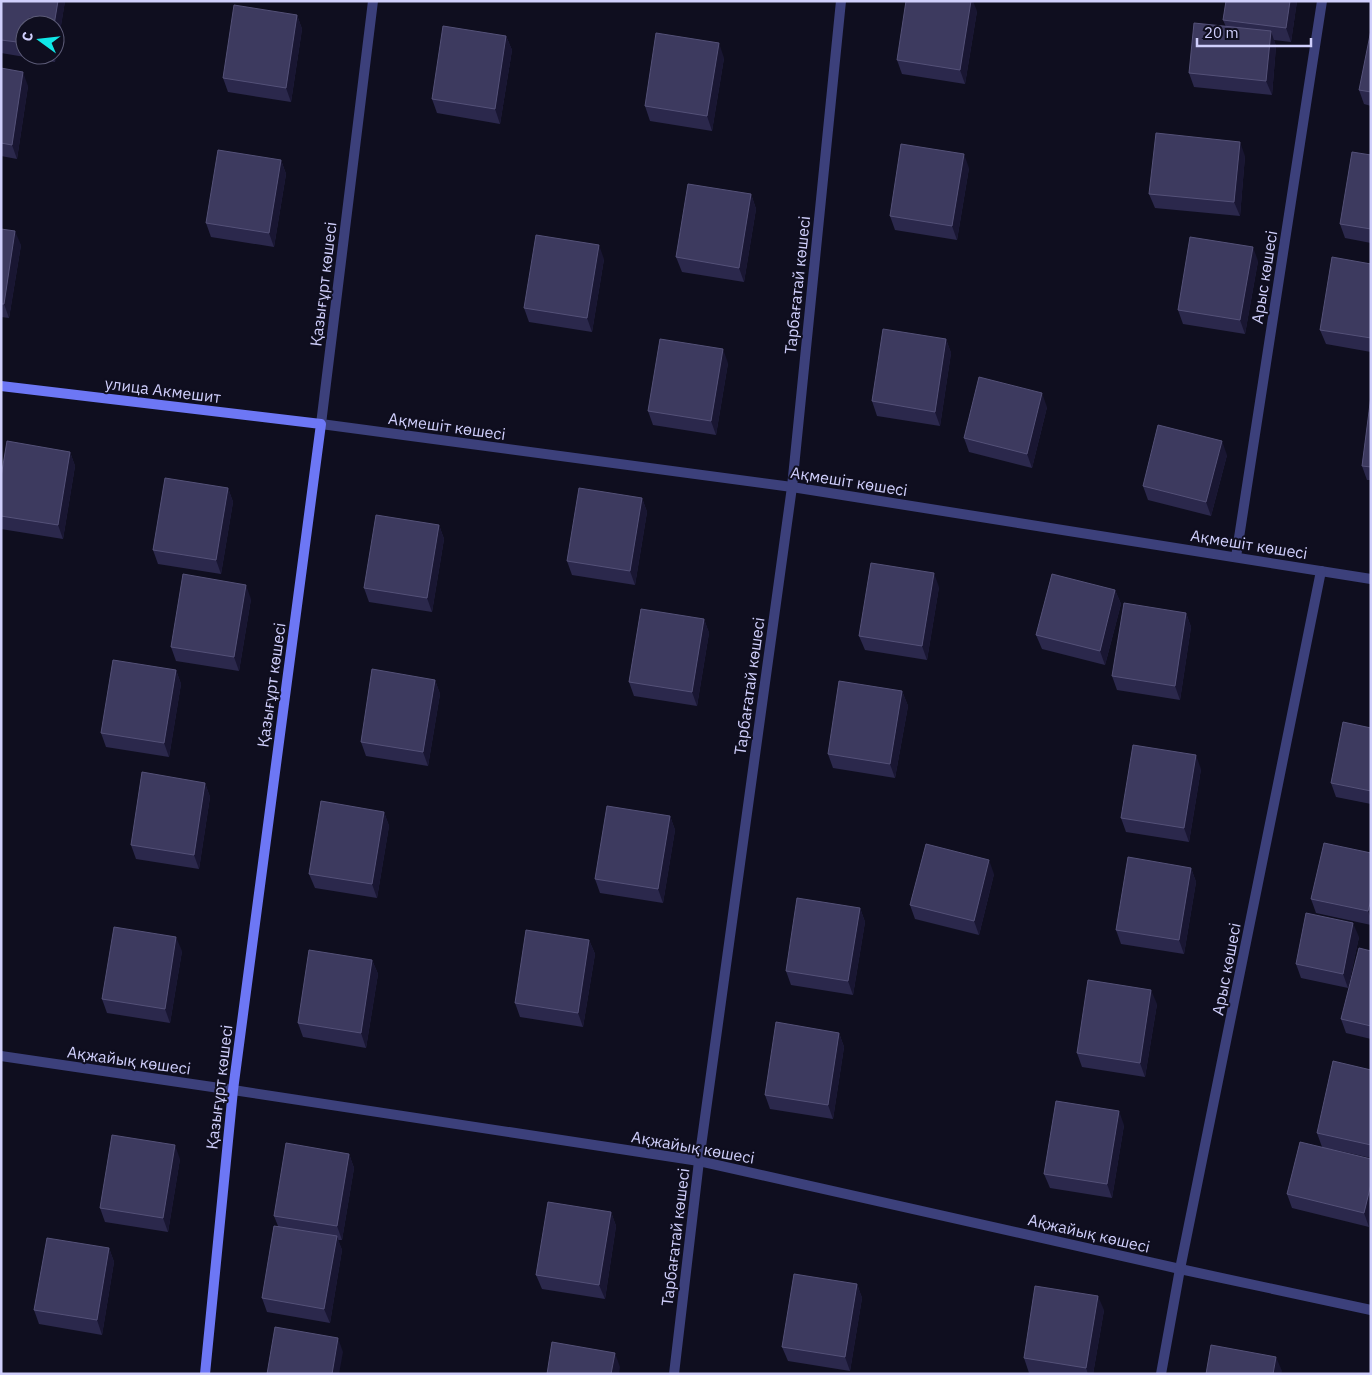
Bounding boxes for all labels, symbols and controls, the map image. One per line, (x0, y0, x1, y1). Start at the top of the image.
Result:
north arrow (15, 15, 65, 65)
scale bar (1197, 15, 1311, 47)
text: 20 m (1204, 23, 1239, 42)
text: С (18, 30, 37, 43)
street label: Тарбағатай көшесі (780, 215, 814, 355)
street label: Қазығұрт көшесі (305, 220, 341, 348)
street label: Арыс көшесі (1247, 229, 1281, 325)
street label: улица Акмешит (104, 373, 223, 407)
street label: Ақмешіт көшесі (387, 408, 507, 444)
street label: Ақмешіт көшесі (789, 462, 909, 500)
street label: Ақмешіт көшесі (1189, 525, 1309, 563)
street label: Тарбағатай көшесі (729, 616, 769, 756)
street label: Қазығұрт көшесі (252, 621, 290, 749)
street label: Арыс көшесі (1207, 921, 1245, 1017)
street label: Қазығұрт көшесі (201, 1023, 237, 1151)
street label: Ақжайық көшесі (66, 1041, 192, 1079)
street label: Ақжайық көшесі (630, 1126, 756, 1168)
street label: Тарбағатай көшесі (657, 1167, 693, 1307)
street label: Ақжайық көшесі (1026, 1209, 1152, 1257)

